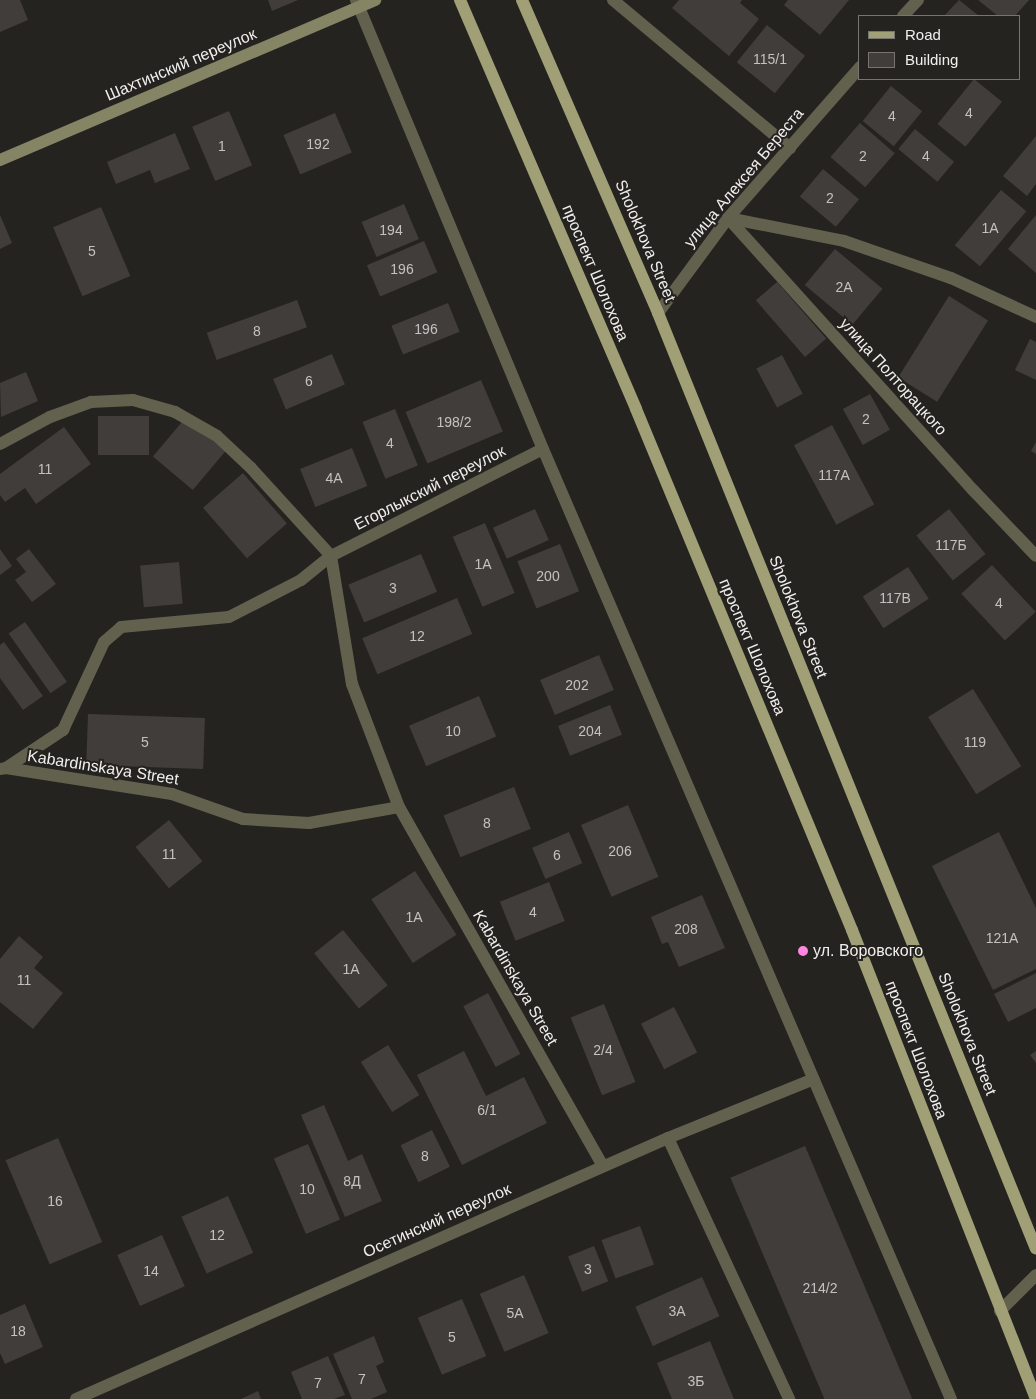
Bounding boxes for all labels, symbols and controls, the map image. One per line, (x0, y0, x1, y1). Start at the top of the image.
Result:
legend (858, 15, 1021, 80)
street label: Шахтинский переулок (103, 25, 259, 105)
text: Road (905, 26, 941, 43)
house number: 115/1 (753, 51, 787, 67)
text: Building (905, 51, 958, 68)
street label: улица Алексея Береста (680, 105, 808, 251)
house number: 4 (965, 105, 973, 121)
house number: 4 (888, 108, 896, 124)
house number: 192 (306, 136, 330, 152)
house number: 1 (218, 138, 226, 154)
house number: 2 (859, 148, 867, 164)
house number: 4 (922, 148, 930, 164)
street label: Sholokhova Street (611, 177, 679, 305)
house number: 2 (826, 190, 834, 206)
street label: проспект Шолохова (558, 202, 632, 344)
house number: 1А (981, 220, 999, 236)
house number: 194 (379, 222, 403, 238)
house number: 5 (88, 243, 96, 259)
house number: 196 (390, 261, 414, 277)
house number: 2А (835, 279, 853, 295)
street label: улица Полторацкого (835, 314, 951, 440)
house number: 196 (414, 321, 438, 337)
house number: 8 (253, 323, 261, 339)
house number: 6 (305, 373, 313, 389)
house number: 2 (862, 411, 870, 427)
house number: 198/2 (436, 414, 472, 430)
house number: 4 (386, 435, 394, 451)
street label: Егорлыкский переулок (351, 442, 509, 534)
house number: 11 (38, 461, 52, 477)
house number: 117А (818, 467, 850, 483)
house number: 4А (325, 470, 343, 486)
house number: 117Б (935, 537, 967, 553)
street label: Sholokhova Street (765, 553, 831, 681)
house number: 1А (474, 556, 492, 572)
house number: 200 (536, 568, 560, 584)
street label: проспект Шолохова (715, 576, 789, 718)
house number: 3 (389, 580, 397, 596)
house number: 117В (879, 590, 911, 606)
house number: 4 (995, 595, 1003, 611)
house number: 12 (409, 628, 425, 644)
house number: 202 (565, 677, 589, 693)
house number: 10 (445, 723, 461, 739)
house number: 204 (578, 723, 602, 739)
house number: 5 (141, 734, 149, 750)
house number: 119 (964, 734, 986, 750)
street label: Kabardinskaya Street (26, 747, 180, 789)
house number: 8 (483, 815, 491, 831)
house number: 206 (608, 843, 632, 859)
house number: 11 (162, 846, 176, 862)
house number: 6 (553, 847, 561, 863)
house number: 4 (529, 904, 537, 920)
street label: Kabardinskaya Street (468, 907, 562, 1049)
house number: 1А (405, 909, 423, 925)
house number: 208 (674, 921, 698, 937)
house number: 121А (986, 930, 1018, 946)
place label: ул. Воровского (813, 941, 923, 961)
marker: ул. Воровского (797, 945, 809, 957)
house number: 1А (342, 961, 360, 977)
street label: Sholokhova Street (934, 970, 1000, 1098)
house number: 11 (17, 972, 31, 988)
street label: проспект Шолохова (881, 978, 951, 1122)
house number: 2/4 (593, 1042, 613, 1058)
house number: 6/1 (477, 1102, 497, 1118)
house number: 8 (421, 1148, 429, 1164)
house number: 8Д (343, 1173, 361, 1189)
street label: Осетинский переулок (360, 1180, 514, 1262)
house number: 10 (299, 1181, 315, 1197)
house number: 16 (47, 1193, 63, 1209)
house number: 12 (209, 1227, 225, 1243)
house number: 3 (584, 1261, 592, 1277)
house number: 14 (143, 1263, 159, 1279)
house number: 214/2 (802, 1280, 838, 1296)
house number: 3А (668, 1303, 686, 1319)
house number: 5А (506, 1305, 524, 1321)
house number: 18 (10, 1323, 26, 1339)
house number: 5 (448, 1329, 456, 1345)
house number: 7 (358, 1371, 366, 1387)
house number: 3Б (688, 1373, 704, 1389)
house number: 7 (314, 1375, 322, 1391)

